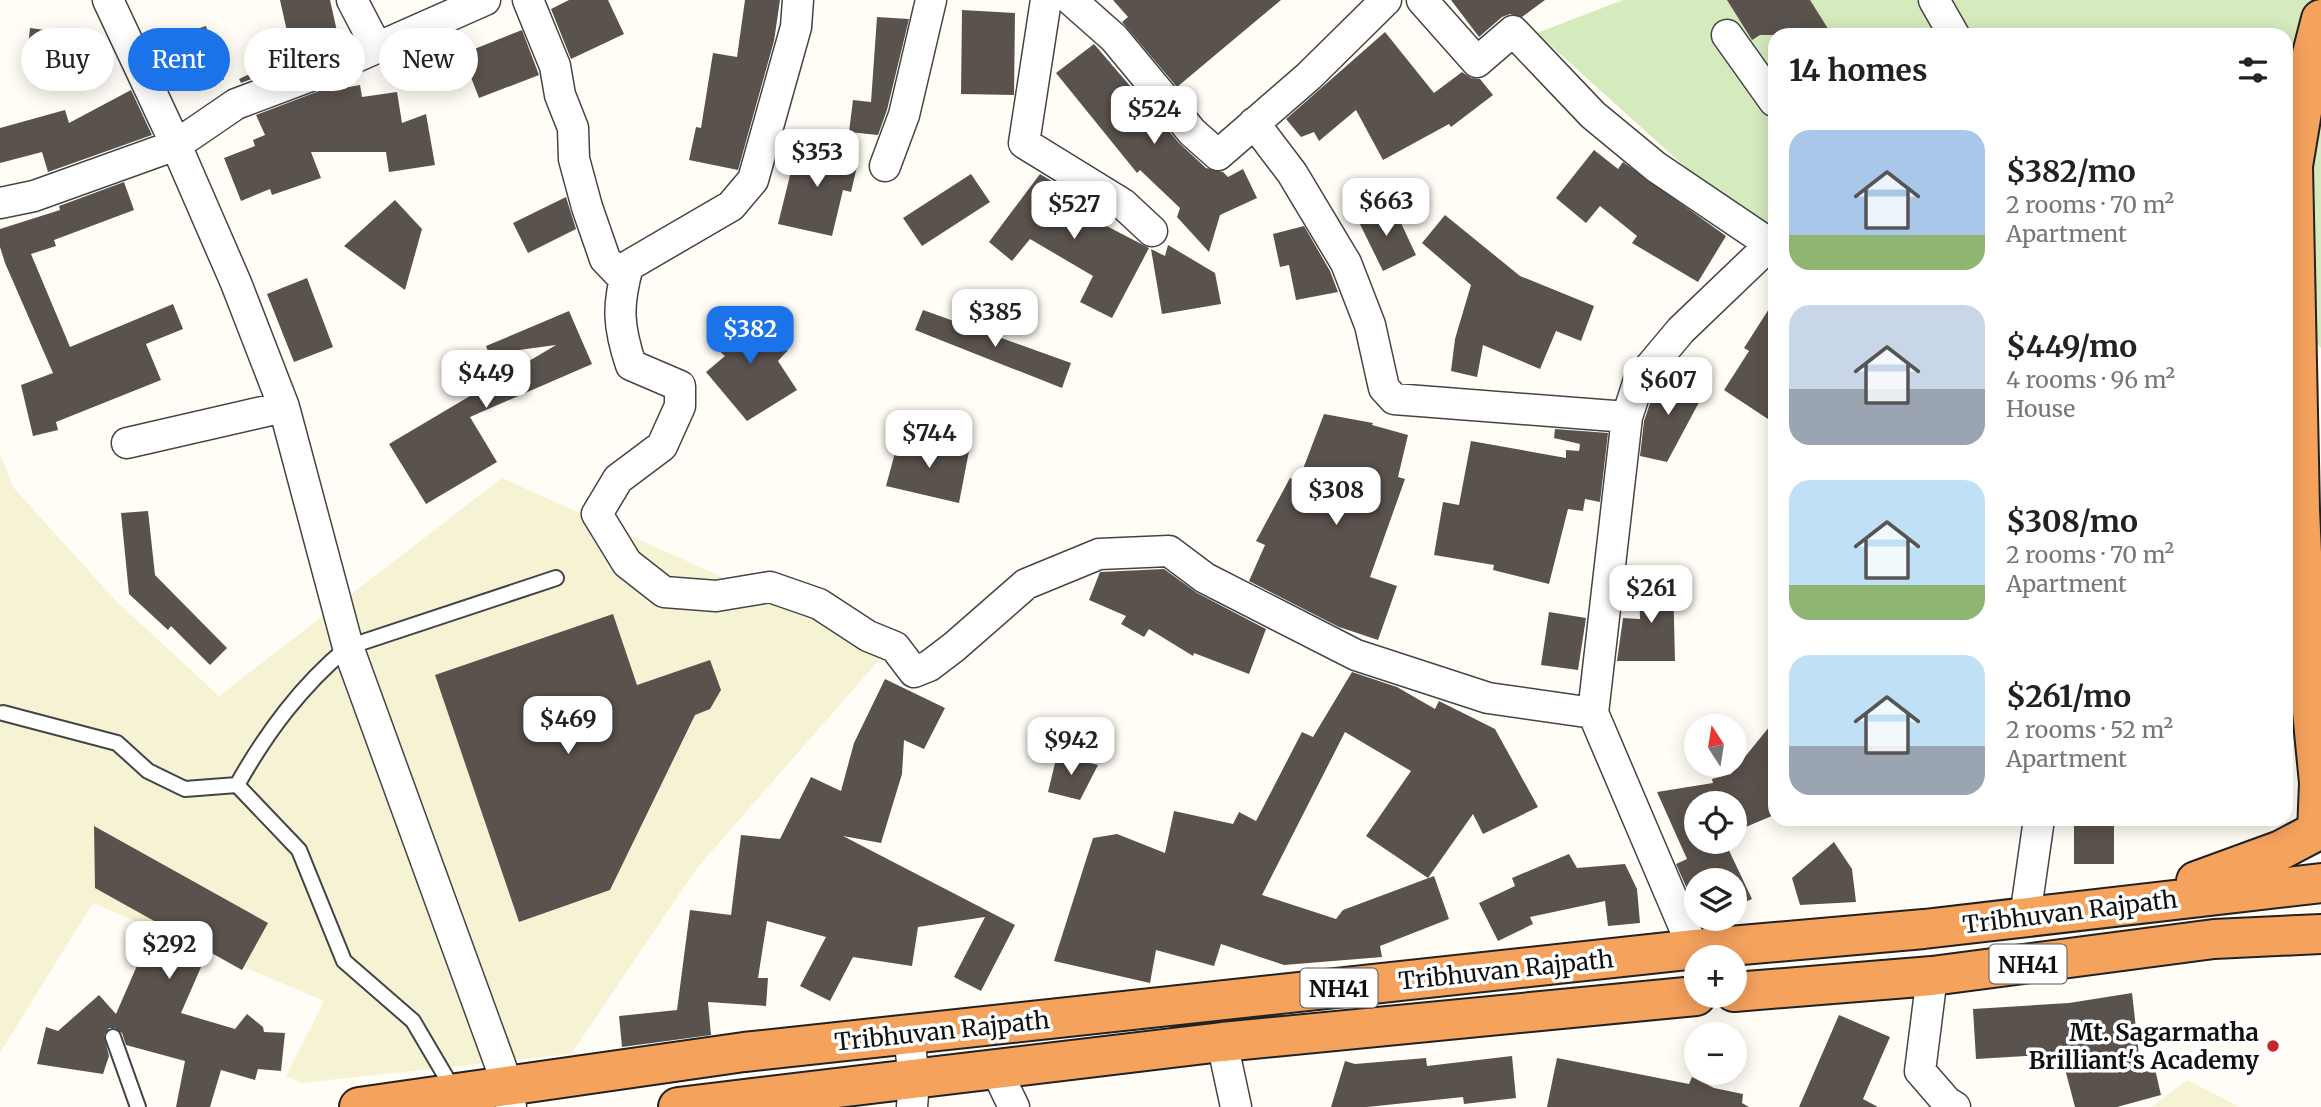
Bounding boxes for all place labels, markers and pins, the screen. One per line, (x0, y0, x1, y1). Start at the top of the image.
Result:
pin: $524 (1113, 86, 1195, 146)
pin: $353 (776, 130, 858, 189)
pin: $663 (1345, 178, 1427, 238)
pin: $527 (1033, 182, 1115, 241)
pin: $385 (954, 290, 1036, 349)
pin: $382 (709, 306, 791, 366)
pin: $449 (445, 350, 527, 410)
pin: $607 (1627, 358, 1709, 417)
pin: $744 (888, 410, 970, 470)
pin: $308 (1295, 468, 1377, 527)
pin: $261 (1610, 566, 1692, 625)
pin: $469 (527, 696, 609, 756)
pin: $942 (1030, 718, 1112, 777)
pin: $292 (128, 922, 210, 981)
place label: Mt. Sagarmatha Brilliant's Academy (2029, 1017, 2260, 1076)
marker: Mt. Sagarmatha Brilliant's Academy (2265, 1038, 2281, 1054)

